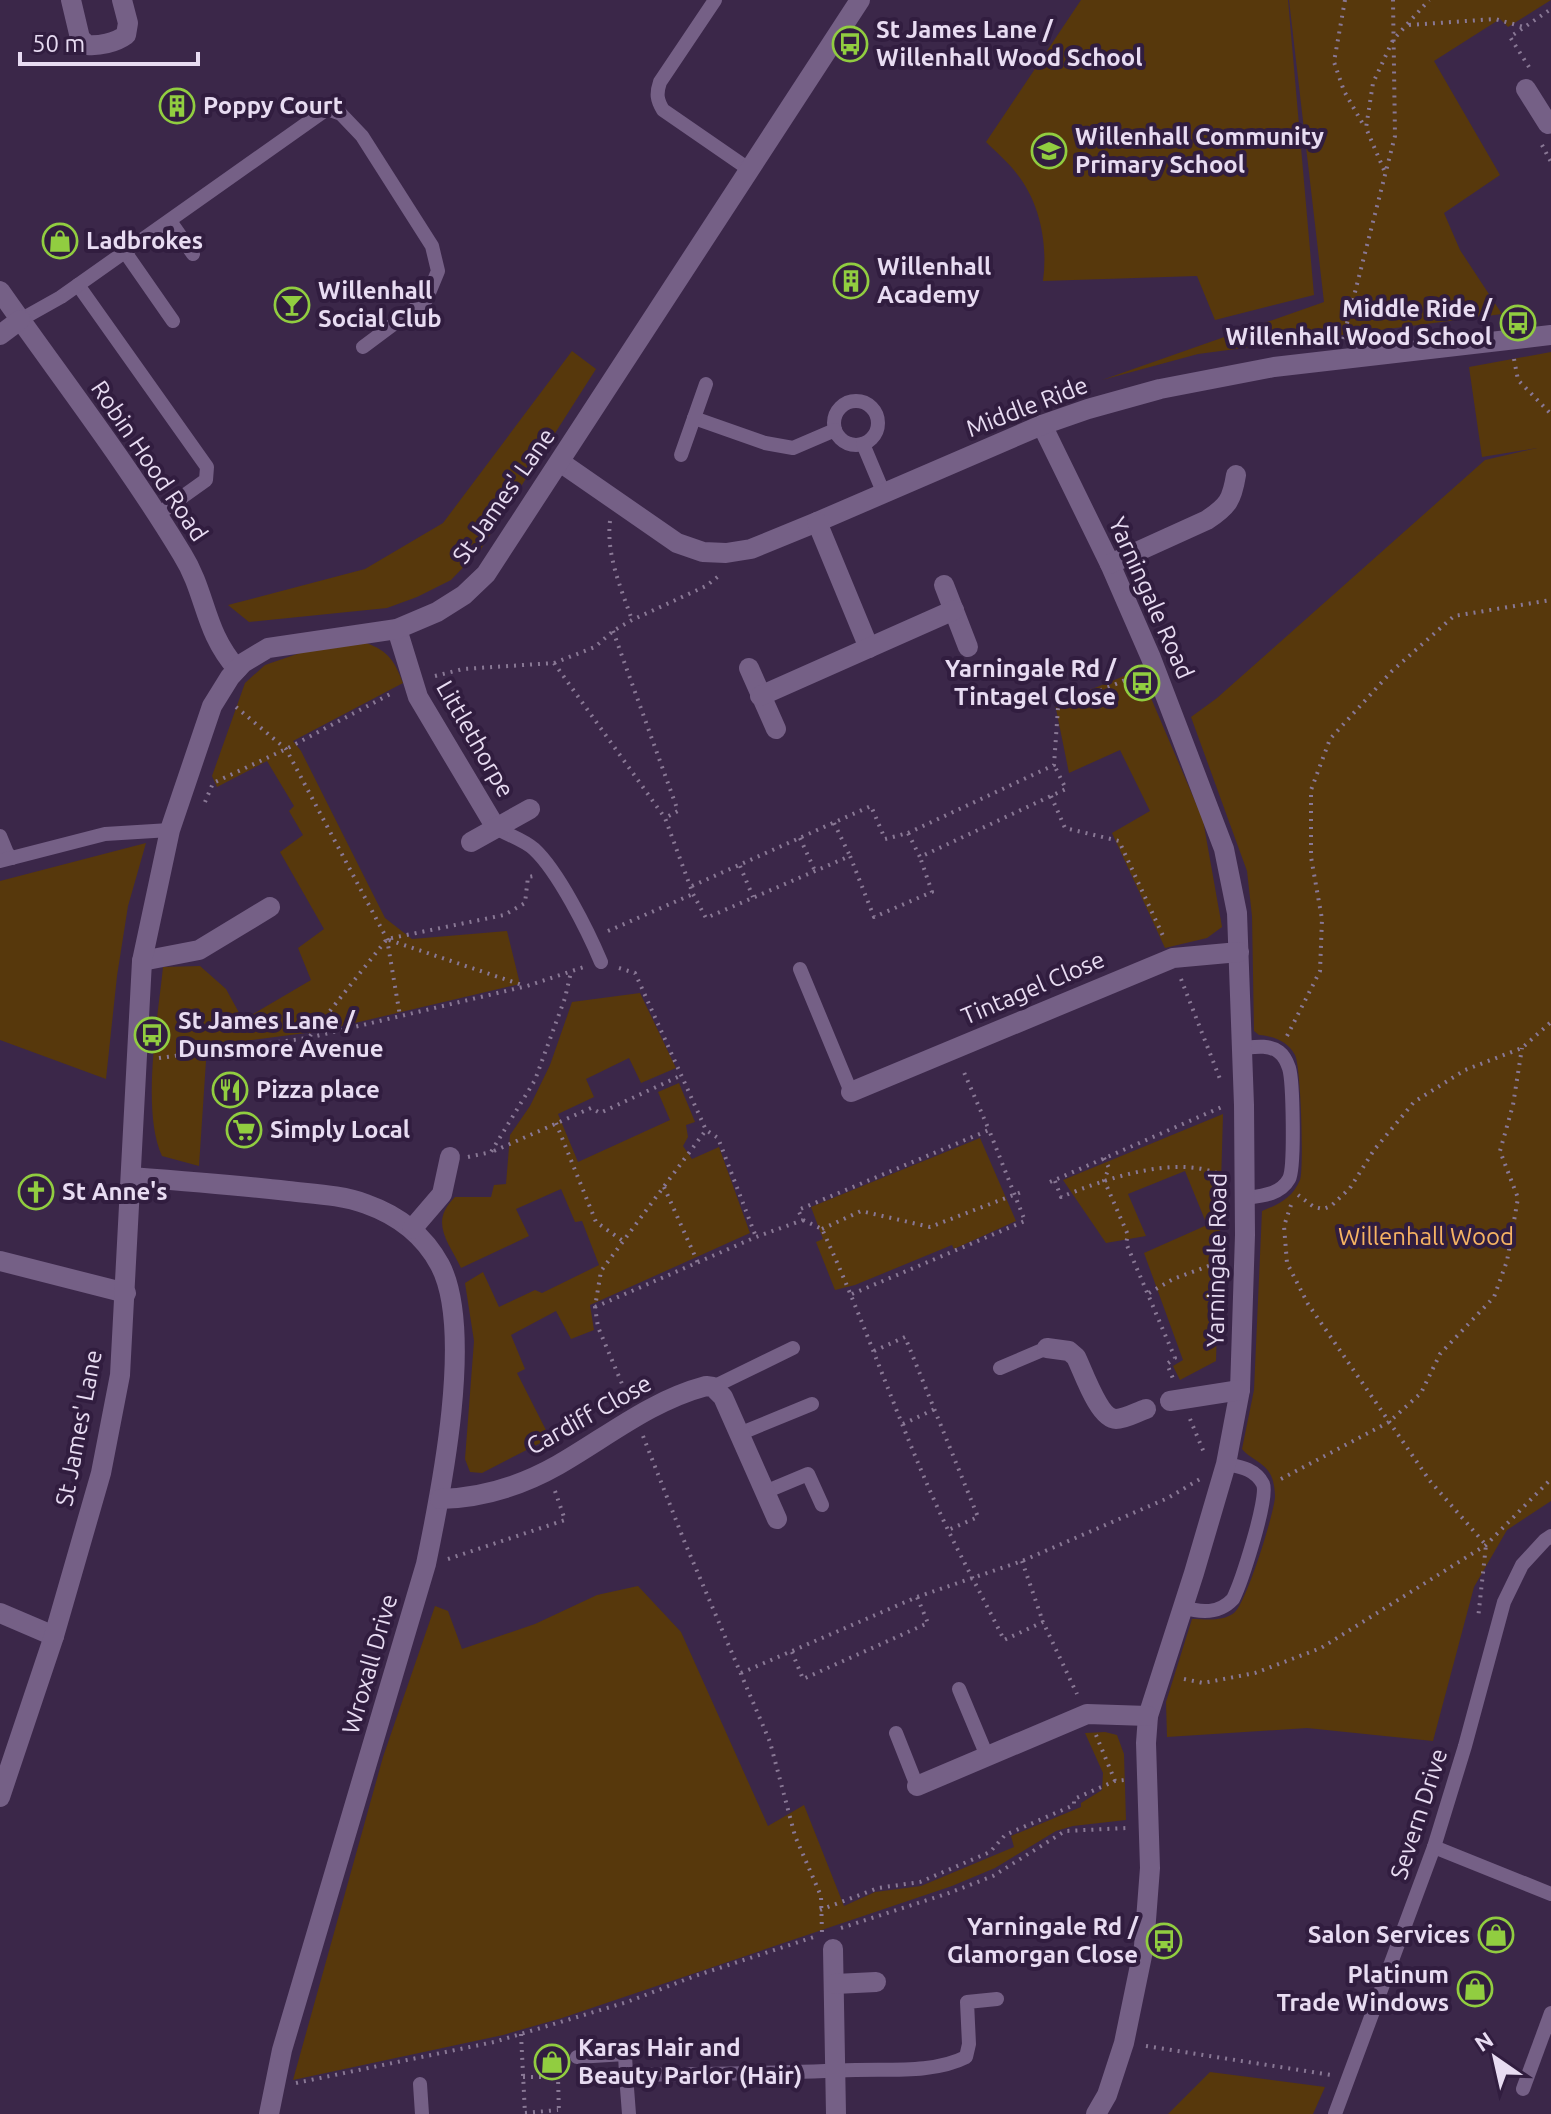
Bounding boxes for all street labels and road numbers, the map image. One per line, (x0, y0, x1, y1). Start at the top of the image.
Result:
street label: Middle Ride (962, 371, 1091, 442)
street label: Robin Hood Road (86, 375, 213, 546)
street label: St James' Lane (447, 423, 560, 568)
street label: Yarningale Road (1104, 513, 1199, 683)
street label: Littlethorpe (431, 676, 520, 802)
street label: Tintagel Close (957, 945, 1108, 1030)
street label: Yarningale Road (1201, 1173, 1232, 1347)
street label: St James' Lane (50, 1348, 107, 1508)
street label: Cardiff Close (522, 1369, 656, 1460)
street label: Wroxall Drive (337, 1591, 402, 1737)
street label: Severn Drive (1385, 1745, 1452, 1883)

